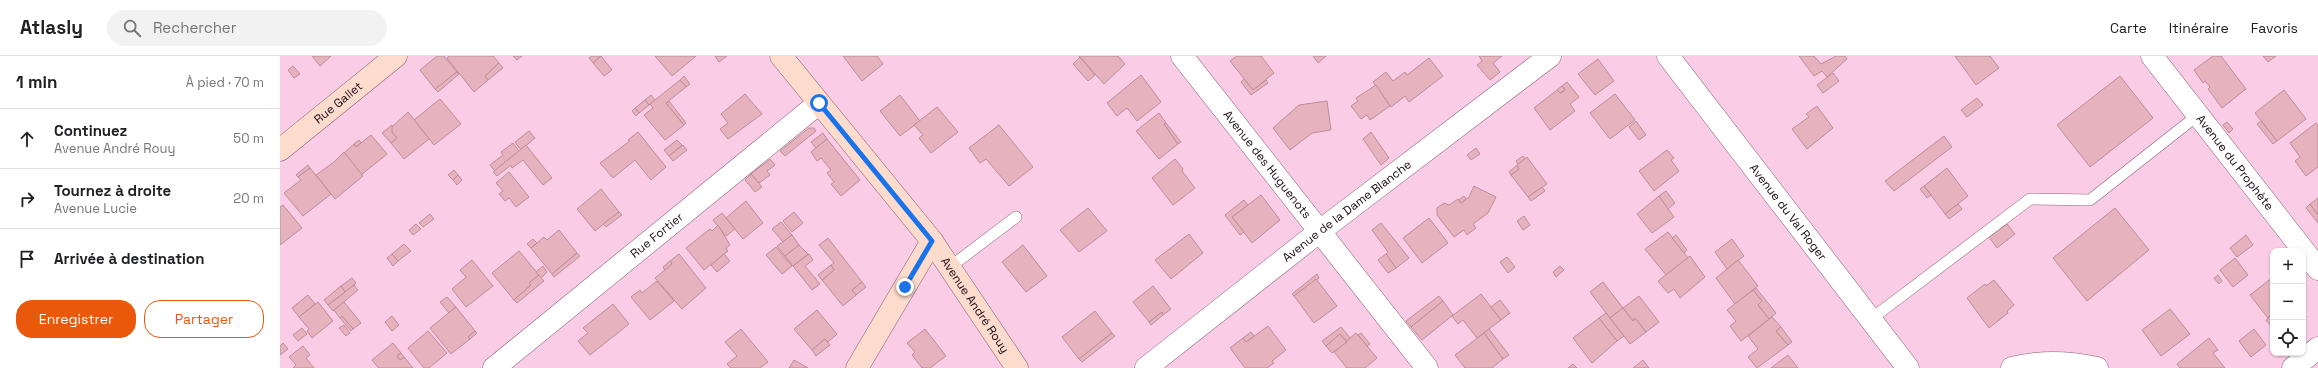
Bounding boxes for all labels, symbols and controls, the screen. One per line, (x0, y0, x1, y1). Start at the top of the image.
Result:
search box (107, 10, 387, 46)
text: Atlasly (20, 15, 83, 40)
icon: search (121, 17, 143, 39)
text: Rechercher (153, 18, 236, 37)
text: Carte (2110, 19, 2147, 37)
text: Itinéraire (2169, 19, 2229, 37)
text: Favoris (2251, 19, 2298, 37)
text: 1 min (16, 71, 58, 93)
text: À pied · 70 m (186, 74, 264, 91)
street label: Rue Gallet (311, 78, 366, 127)
route start (810, 94, 828, 112)
street label: Avenue des Huguenots (1220, 107, 1315, 222)
street label: Avenue du Prophète (2193, 111, 2277, 214)
text: Continuez (54, 121, 127, 140)
icon: ahead (16, 128, 38, 150)
text: 50 m (233, 130, 264, 147)
text: Avenue André Rouy (54, 140, 175, 157)
street label: Avenue de la Dame Blanche (1279, 156, 1415, 266)
street label: Avenue du Val Roger (1746, 161, 1831, 264)
text: Tournez à droite (54, 181, 171, 200)
icon: right (16, 188, 38, 210)
text: 20 m (233, 190, 264, 207)
text: Avenue Lucie (54, 200, 137, 217)
street label: Rue Fortier (627, 209, 687, 262)
icon: arrive (16, 248, 38, 270)
map controls (2270, 248, 2306, 356)
button: + (2270, 248, 2306, 284)
text: Arrivée à destination (54, 249, 204, 268)
street label: Avenue André Rouy (937, 254, 1013, 356)
route end (896, 278, 914, 296)
button: − (2270, 284, 2306, 320)
button: Enregistrer (16, 300, 136, 338)
button: Partager (144, 300, 264, 338)
button: locate (2270, 320, 2306, 356)

